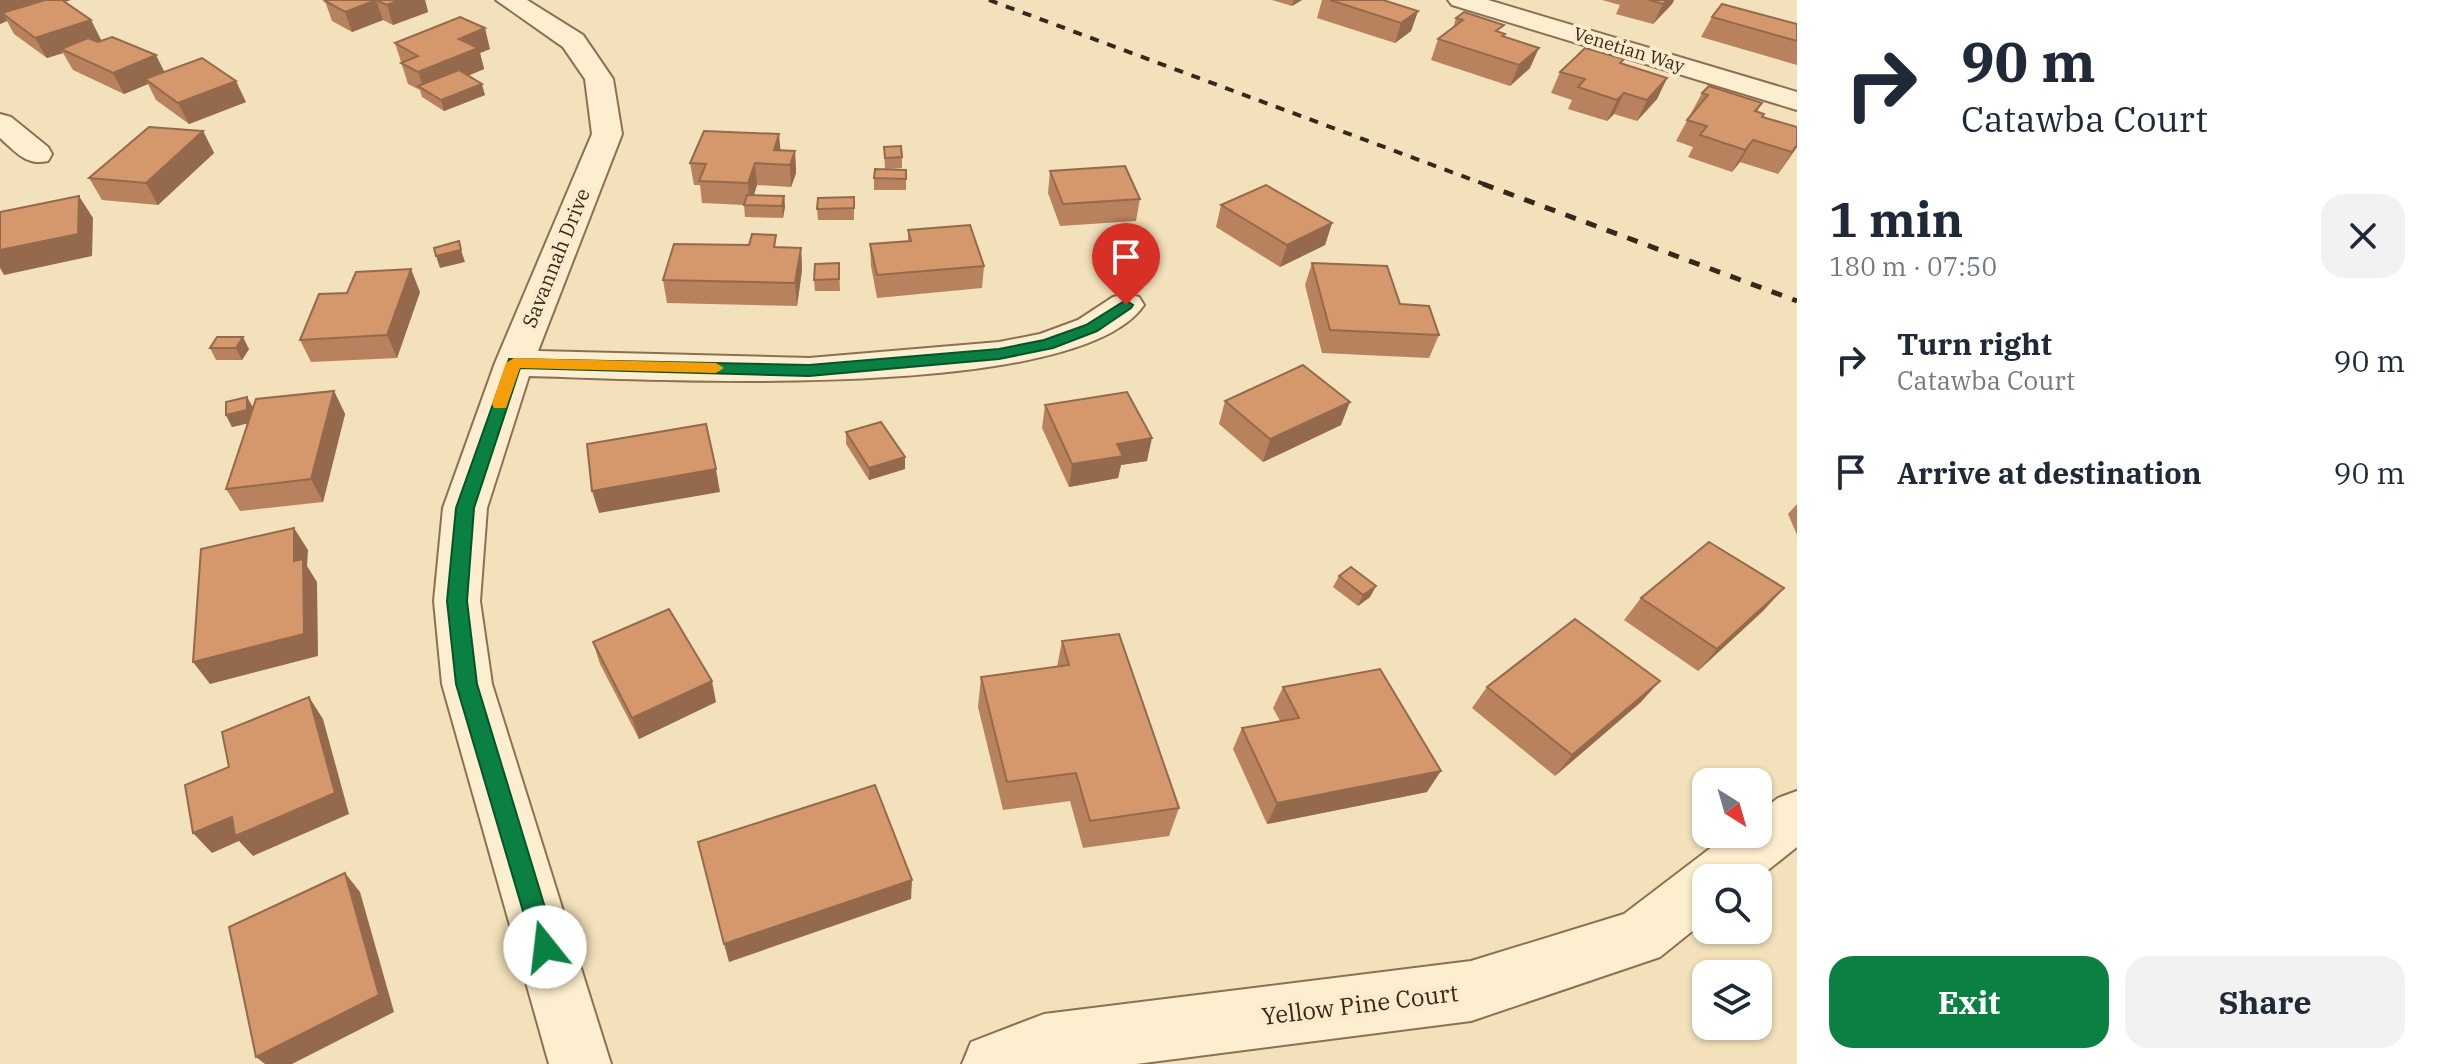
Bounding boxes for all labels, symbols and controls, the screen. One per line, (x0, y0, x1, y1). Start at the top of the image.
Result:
street label: Venetian Way (1571, 22, 1688, 77)
text: 90 m (1961, 25, 2096, 97)
icon: right (1829, 32, 1933, 136)
text: Catawba Court (1961, 95, 2208, 142)
street label: Savannah Drive (515, 184, 596, 331)
text: 1 min (1829, 188, 1963, 250)
button: close (2321, 194, 2405, 278)
pin (1092, 223, 1160, 305)
icon: arrive (1104, 235, 1148, 279)
text: 180 m · 07:50 (1829, 249, 1997, 283)
text: Turn right (1897, 324, 2052, 363)
icon: right (1829, 338, 1873, 382)
text: 90 m (2333, 341, 2405, 380)
text: Catawba Court (1897, 363, 2075, 397)
icon: arrive (1829, 450, 1873, 494)
text: Arrive at destination (1897, 453, 2202, 492)
text: 90 m (2333, 453, 2405, 492)
north arrow (1692, 768, 1772, 848)
map controls (1692, 768, 1772, 1040)
button: search (1692, 864, 1772, 944)
position arrow (503, 905, 587, 989)
button: Exit (1829, 956, 2109, 1048)
button: Share (2125, 956, 2405, 1048)
button: layers (1692, 960, 1772, 1040)
street label: Yellow Pine Court (1260, 976, 1460, 1032)

